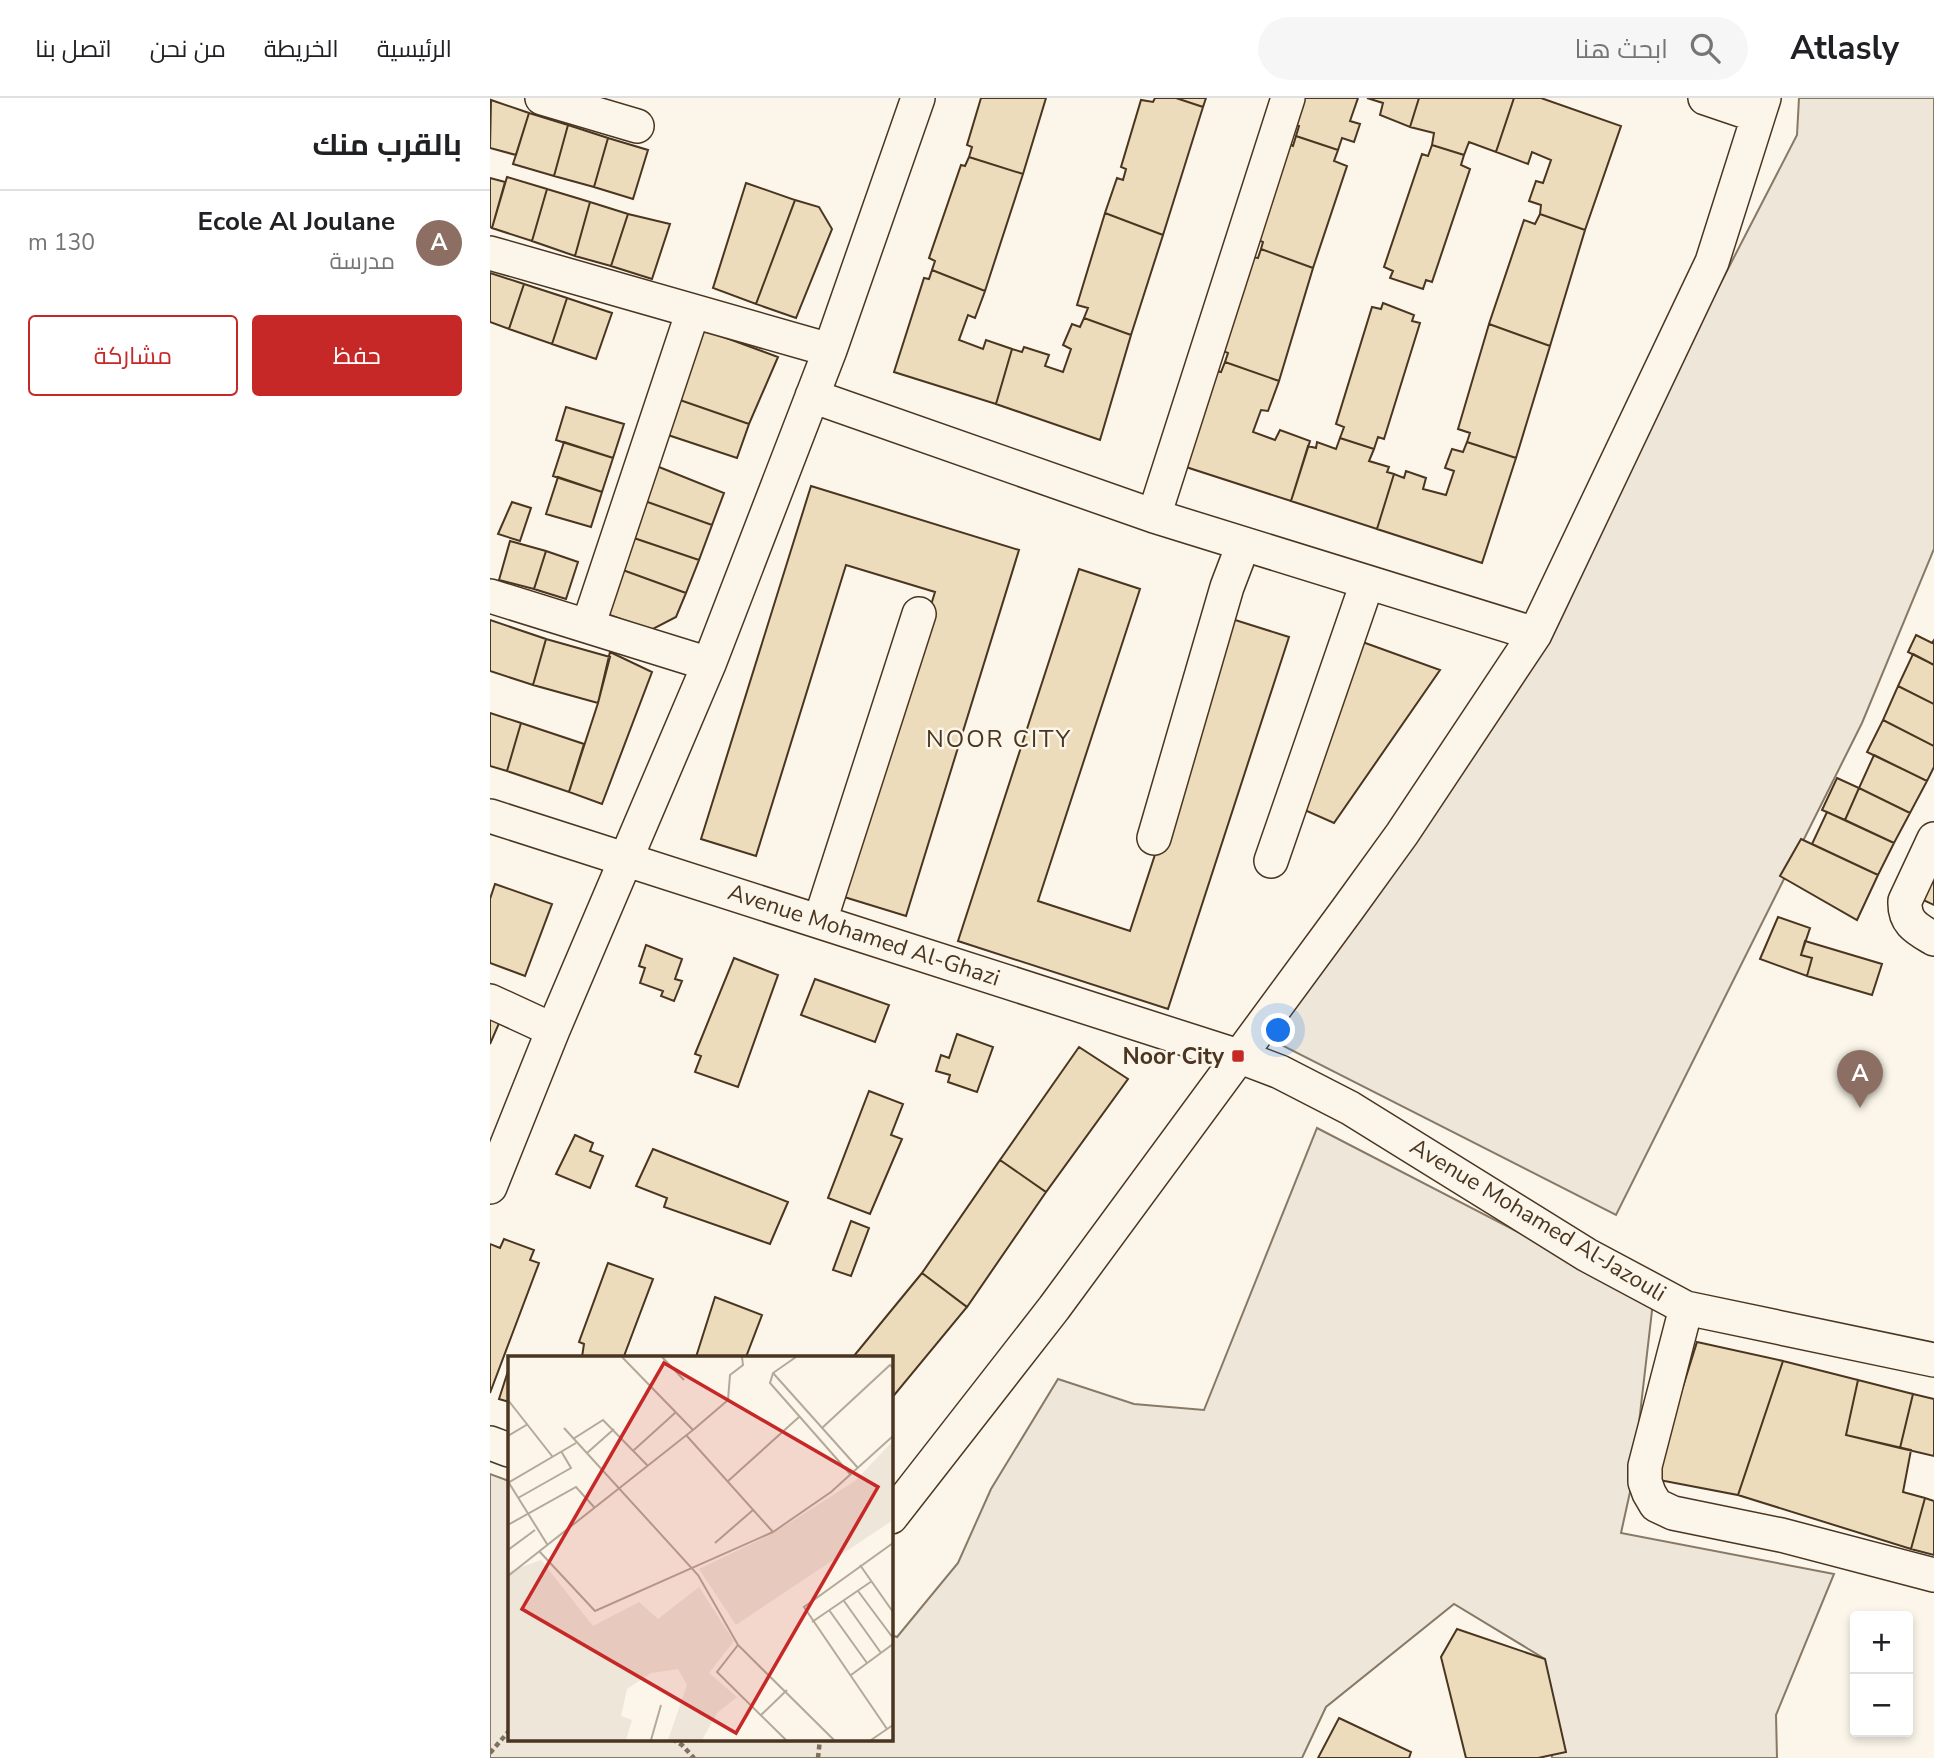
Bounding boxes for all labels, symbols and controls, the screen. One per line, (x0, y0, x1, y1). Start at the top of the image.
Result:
search box (1258, 17, 1748, 80)
text: Atlasly (1790, 26, 1899, 71)
icon: search (1686, 29, 1724, 67)
text: ابحث هنا (1575, 32, 1668, 67)
text: اتصل بنا (35, 33, 112, 65)
text: من نحن (150, 33, 226, 65)
text: الخريطة (264, 33, 339, 65)
text: الرئيسية (377, 33, 452, 65)
text: بالقرب منك (312, 125, 462, 166)
text: Ecole Al Joulane (198, 204, 395, 239)
text: 130 m (28, 227, 95, 258)
text: A (430, 227, 448, 258)
text: مدرسة (330, 246, 395, 277)
button: مشاركة (28, 315, 238, 396)
button: حفظ (252, 315, 462, 396)
district label: NOOR CITY (926, 723, 1072, 755)
street label: Avenue Mohamed Al-Ghazi (724, 876, 1004, 994)
your location (1261, 1013, 1295, 1047)
place label: Noor City (1122, 1041, 1225, 1072)
marker: Noor City (1230, 1048, 1246, 1064)
pin: A (1837, 1050, 1883, 1108)
street label: Avenue Mohamed Al-Jazouli (1404, 1131, 1672, 1309)
inset map (508, 1356, 892, 1740)
map controls (1850, 1611, 1913, 1737)
button: + (1850, 1611, 1913, 1674)
button: − (1850, 1674, 1913, 1737)

